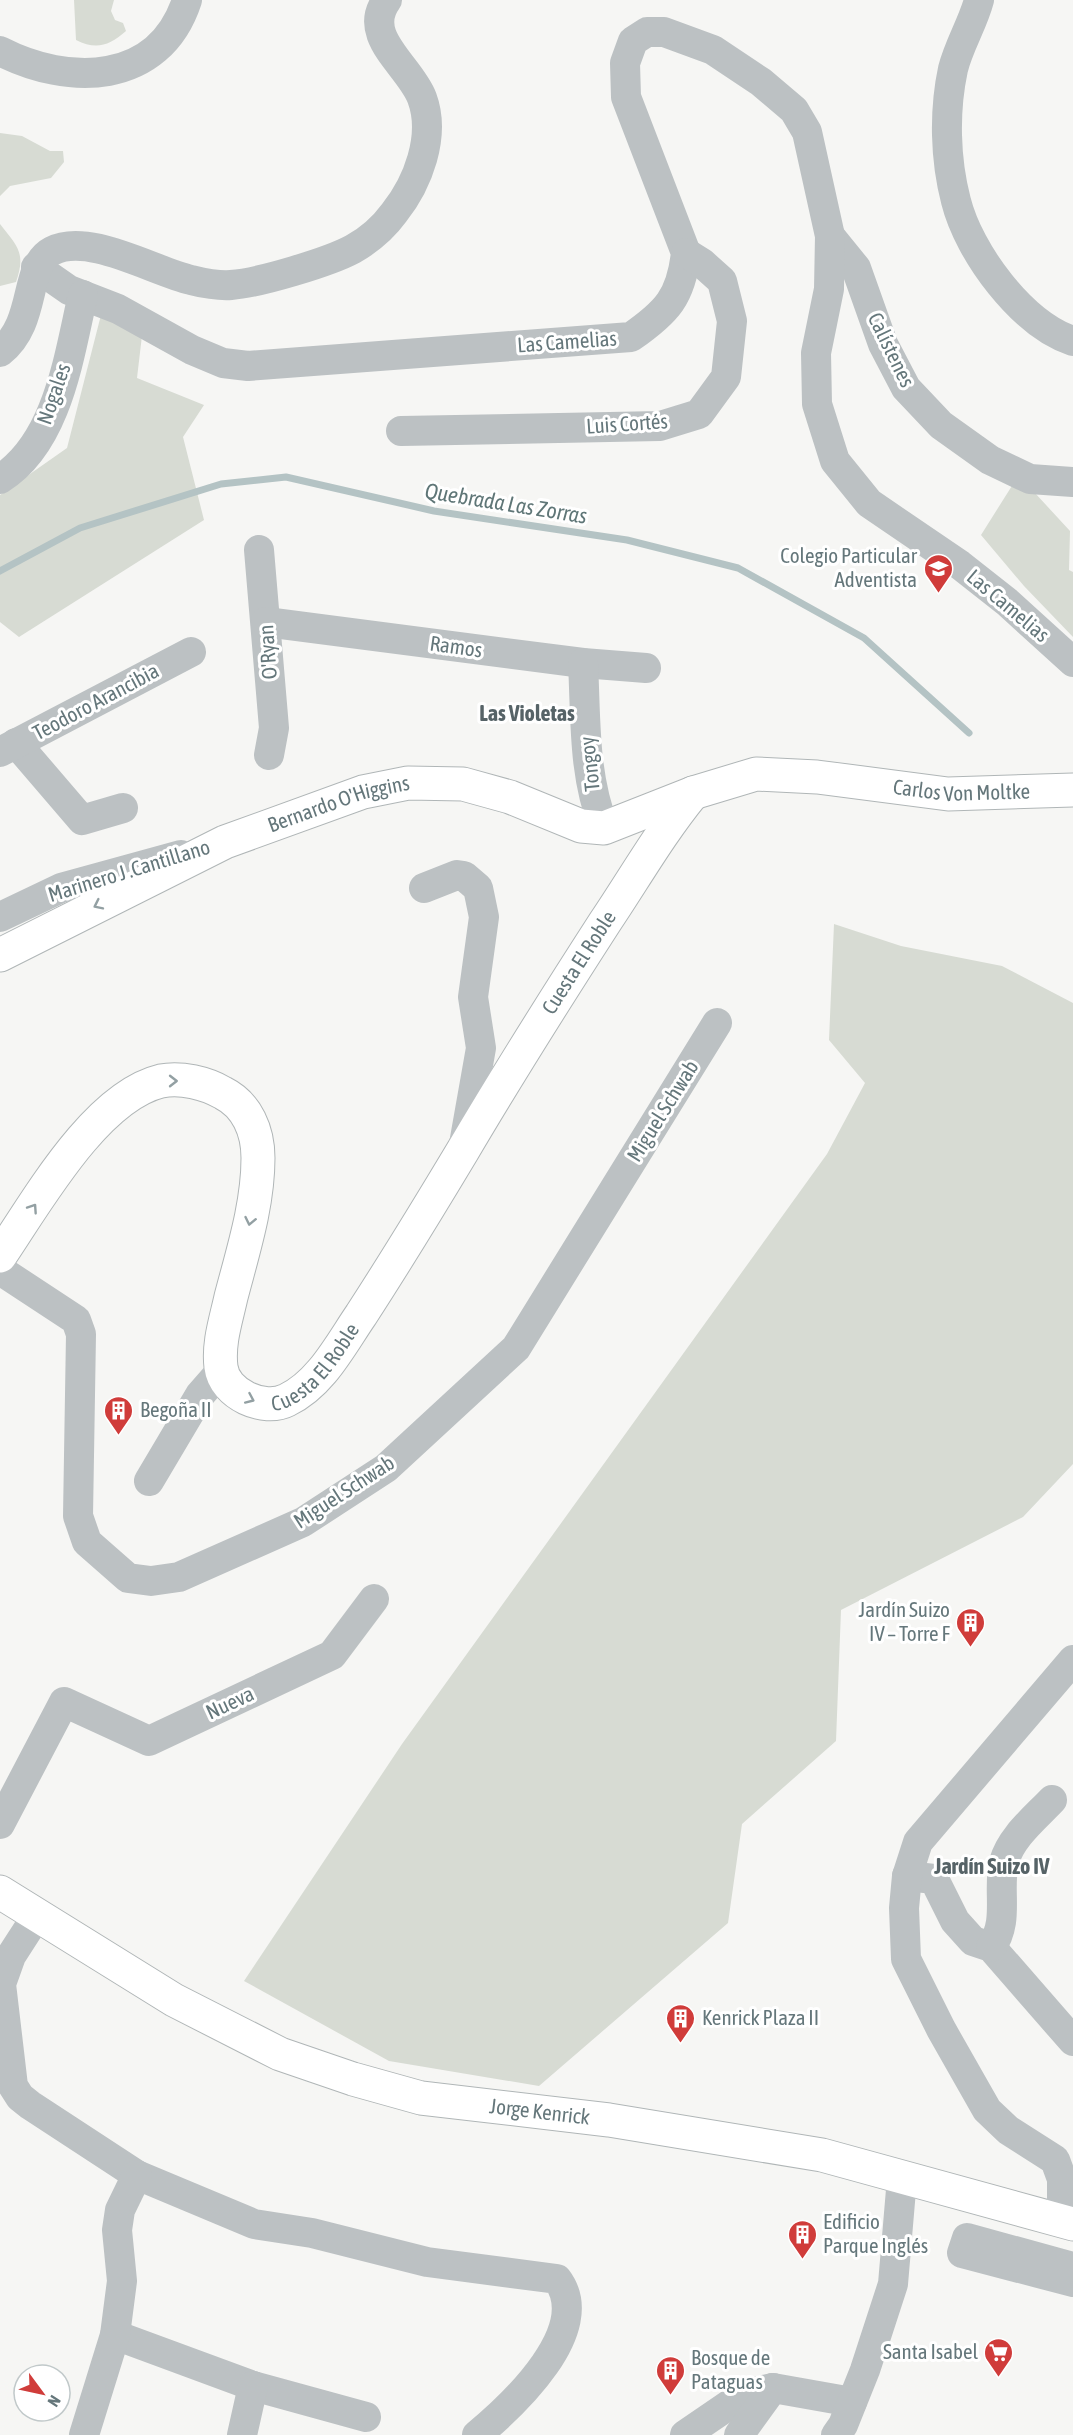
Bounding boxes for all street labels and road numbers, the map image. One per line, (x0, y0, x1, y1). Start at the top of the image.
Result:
street label: Calístenes (864, 309, 920, 391)
street label: Las Camelias (516, 326, 617, 356)
street label: Nogales (31, 360, 75, 427)
street label: Luis Cortés (585, 408, 668, 438)
street label: Las Camelias (963, 564, 1055, 646)
street label: O'Ryan (253, 624, 281, 680)
street label: Ramos (428, 630, 484, 662)
street label: Teodoro Arancibia (28, 658, 163, 744)
street label: Tongoy (574, 735, 604, 793)
street label: Bernardo O'Higgins (264, 770, 411, 837)
street label: Carlos Von Moltke (892, 774, 1030, 805)
street label: Marinero J .Cantillano (45, 834, 213, 906)
street label: Cuesta El Roble (536, 906, 620, 1018)
street label: Miguel Schwab (622, 1055, 703, 1166)
street label: Cuesta El Roble (269, 1318, 363, 1415)
street label: Miguel Schwab (289, 1450, 398, 1533)
street label: Nueva (202, 1681, 257, 1724)
street label: Jorge Kenrick (488, 2093, 591, 2129)

